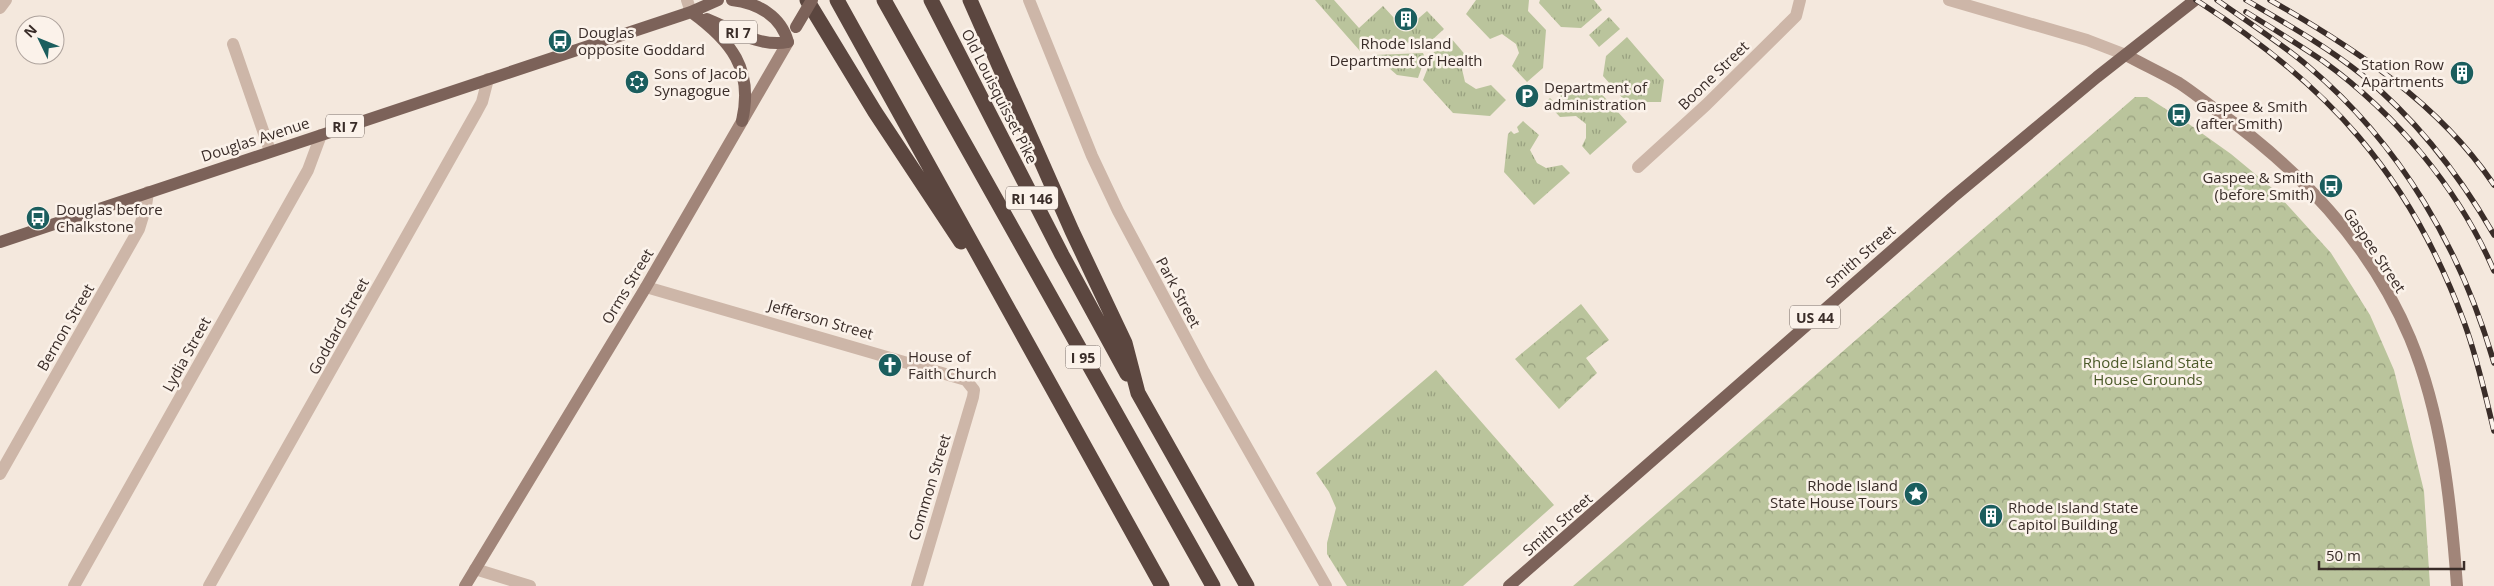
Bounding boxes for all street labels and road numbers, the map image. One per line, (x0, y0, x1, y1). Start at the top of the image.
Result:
road number: RI 7 (719, 21, 757, 44)
street label: Old Louisquisset Pike (957, 25, 1043, 167)
street label: Boone Street (1673, 36, 1753, 114)
street label: Douglas Avenue (198, 112, 312, 166)
road number: RI 7 (326, 114, 364, 138)
road number: RI 146 (1006, 187, 1058, 210)
street label: Gaspee Street (2339, 204, 2411, 296)
street label: Smith Street (1821, 220, 1899, 292)
street label: Orms Street (597, 245, 657, 327)
street label: Park Street (1152, 253, 1206, 331)
street label: Goddard Street (303, 274, 373, 378)
street label: Bernon Street (32, 280, 98, 374)
street label: Jefferson Street (764, 294, 876, 344)
road number: US 44 (1790, 306, 1840, 328)
street label: Lydia Street (157, 313, 215, 395)
road number: I 95 (1066, 346, 1100, 368)
street label: Common Street (903, 431, 955, 543)
street label: Smith Street (1518, 488, 1596, 560)

